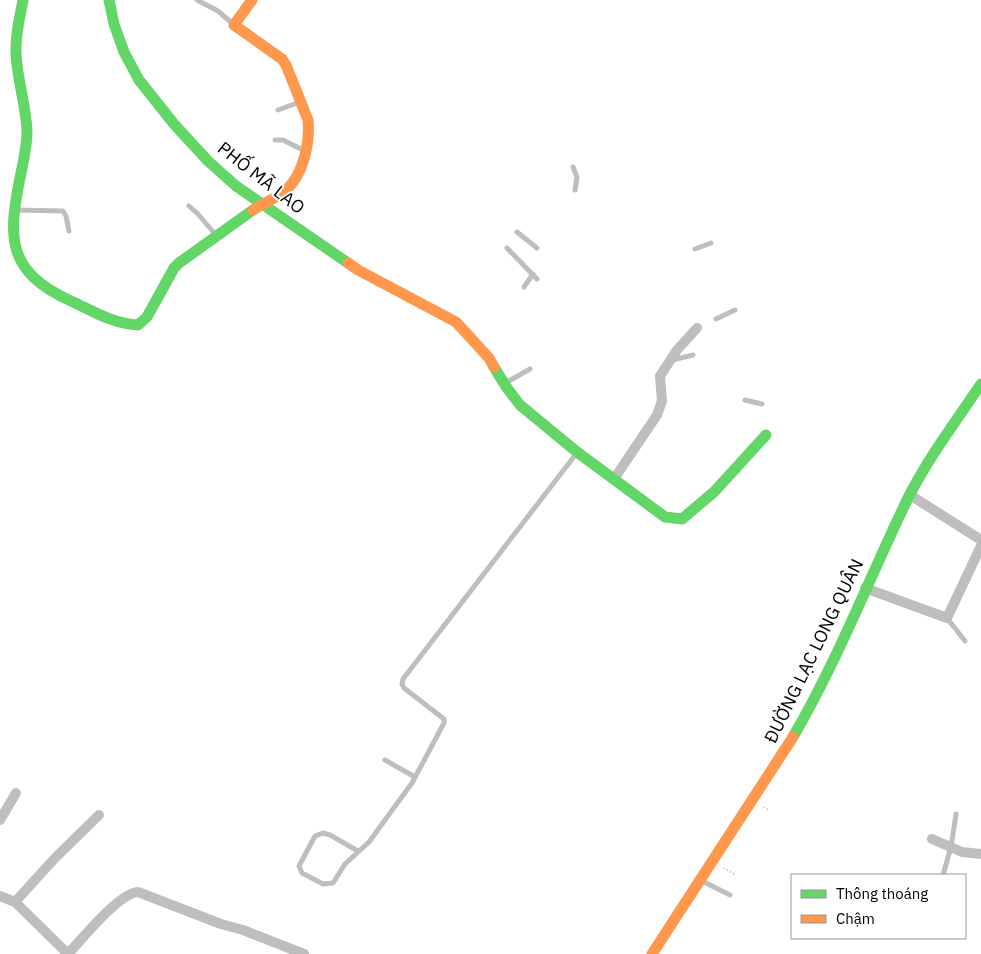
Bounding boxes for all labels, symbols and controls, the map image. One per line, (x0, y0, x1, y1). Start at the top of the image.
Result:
street label: PHỐ MÃ LAO (213, 134, 311, 219)
street label: ĐƯỜNG LẠC LONG QUÂN (758, 554, 868, 747)
legend (791, 874, 966, 939)
text: Thông thoáng (836, 884, 928, 903)
text: Chậm (836, 909, 875, 928)

